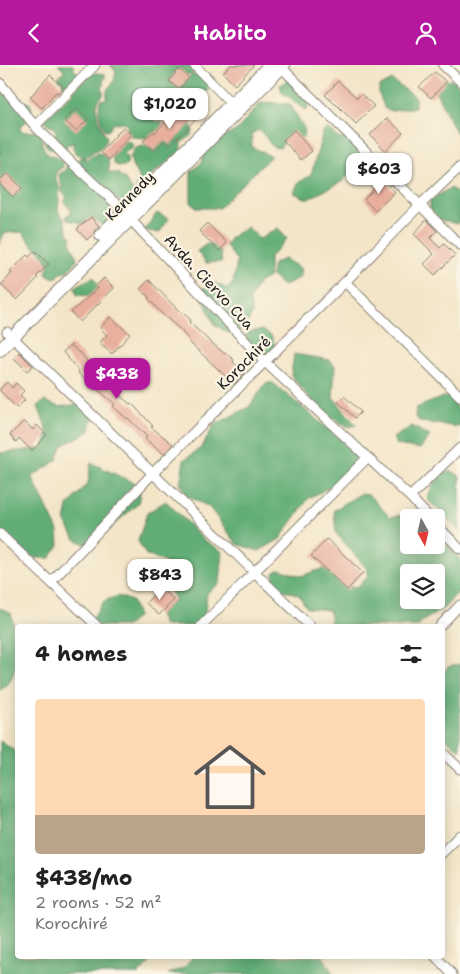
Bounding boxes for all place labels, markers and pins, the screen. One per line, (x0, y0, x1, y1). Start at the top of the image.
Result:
pin: $1,020 (129, 87, 211, 130)
pin: $603 (349, 153, 409, 195)
pin: $438 (87, 357, 147, 400)
pin: $843 (130, 559, 190, 601)

